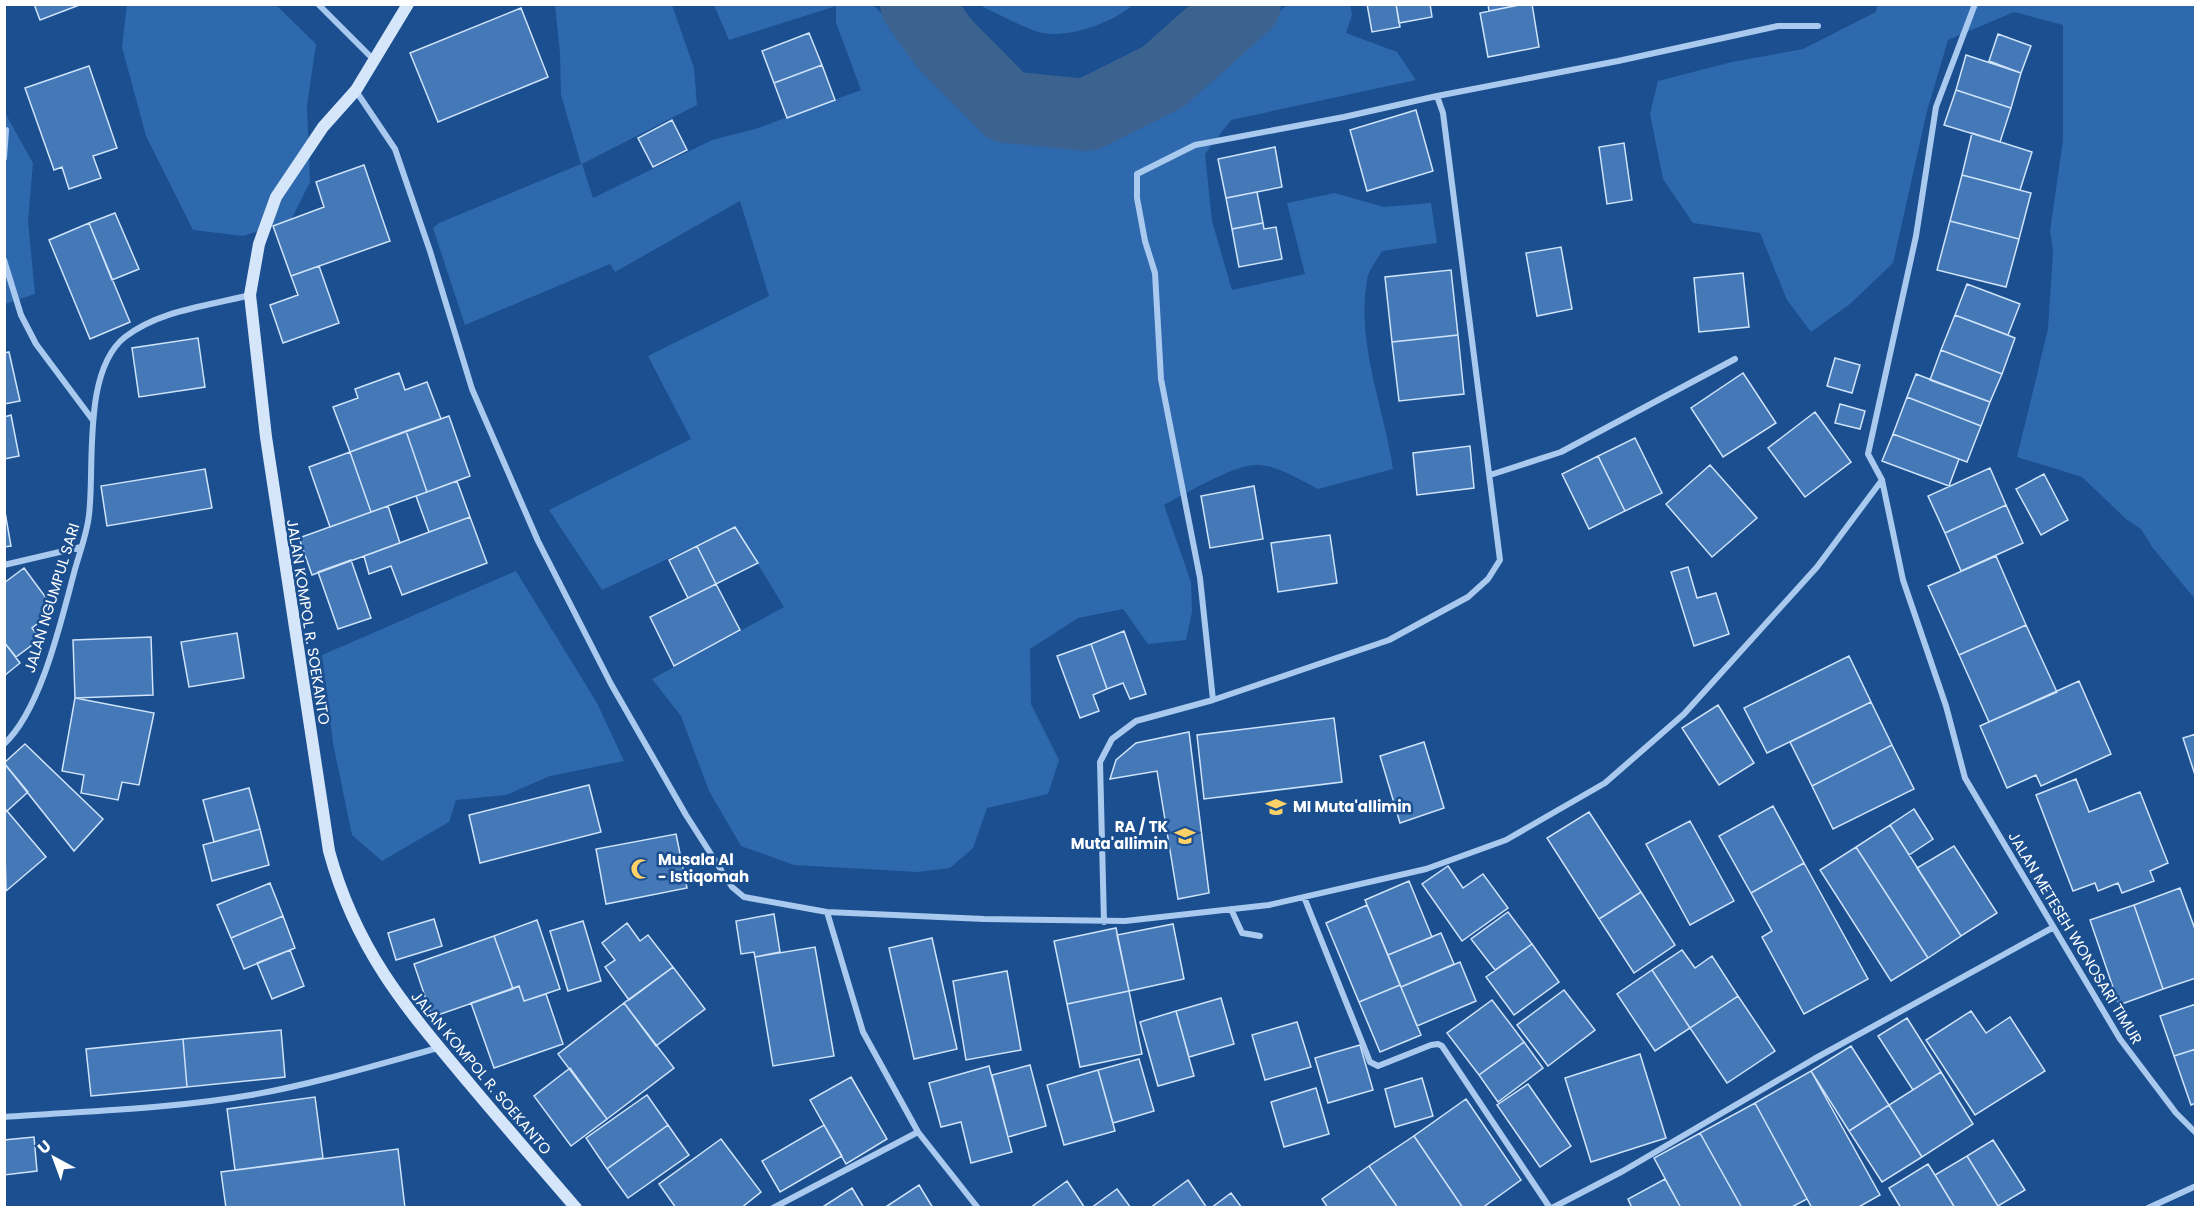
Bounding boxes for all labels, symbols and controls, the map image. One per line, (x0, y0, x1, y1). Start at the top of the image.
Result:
street label: JALAN KOMPOL R. SOEKANTO (282, 518, 335, 726)
street label: JALAN NGUMPUL SARI (19, 520, 84, 675)
school or university icon: MI Muta'allimin (1264, 795, 1288, 819)
place label: MI Muta'allimin (1293, 796, 1412, 817)
place label: RA / TK Muta'allimin (1071, 816, 1169, 854)
school or university icon: RA / TK Muta'allimin (1173, 824, 1197, 848)
street label: JALAN METESEH WONOSARI TIMUR (2003, 827, 2148, 1048)
place label: Musala Al - Istiqomah (658, 849, 749, 887)
mosque icon: Musala Al - Istiqomah (629, 857, 653, 881)
street label: JALAN KOMPOL R. SOEKANTO (406, 986, 556, 1159)
north arrow (24, 1128, 84, 1188)
text: U (33, 1135, 56, 1159)

